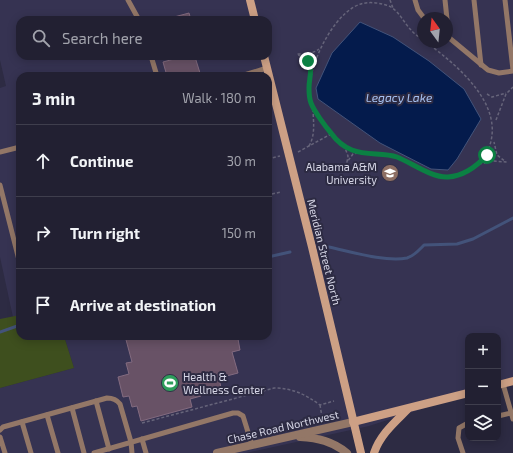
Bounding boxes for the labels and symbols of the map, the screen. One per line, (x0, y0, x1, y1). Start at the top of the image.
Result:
north arrow (417, 12, 453, 48)
route end (299, 52, 317, 70)
water label: Legacy Lake (366, 90, 433, 105)
route start (478, 146, 496, 164)
place label: Alabama A&M University (306, 160, 377, 186)
school or university icon: Alabama A&M University (380, 163, 400, 183)
street label: Meridian Street North (305, 198, 344, 306)
place label: Health & Wellness Center (183, 370, 265, 396)
sports icon: Health & Wellness Center (160, 373, 180, 393)
street label: Chase Road Northwest (226, 407, 340, 446)

